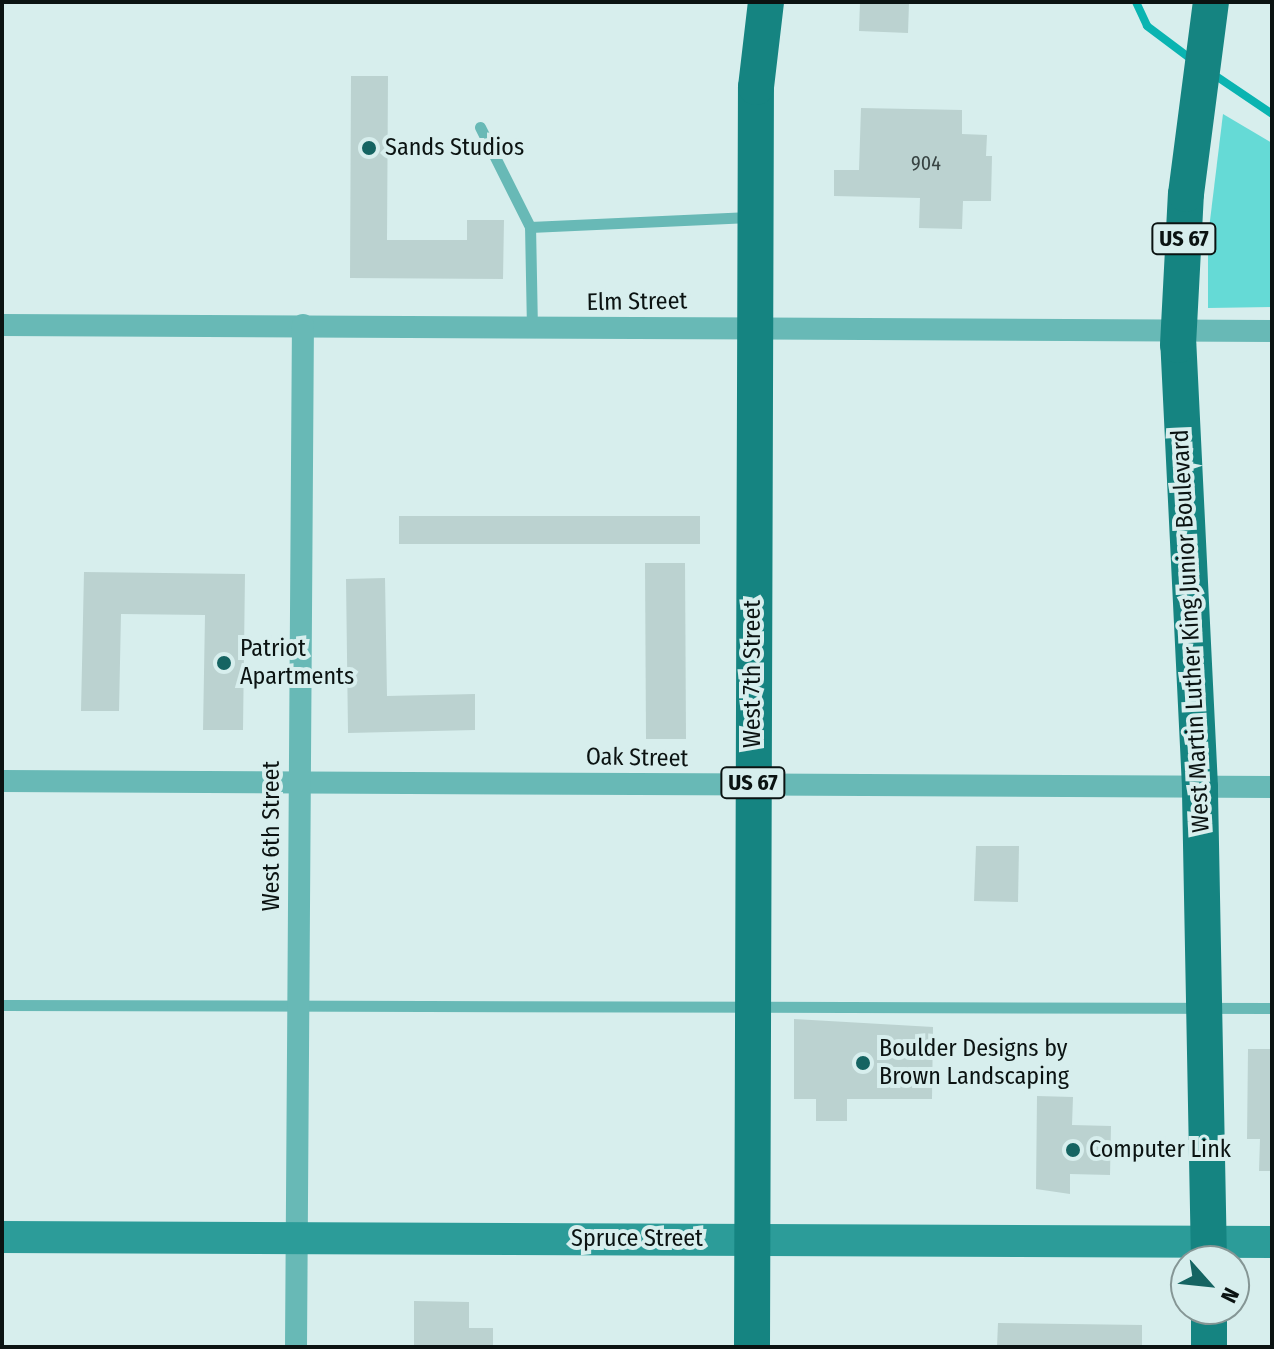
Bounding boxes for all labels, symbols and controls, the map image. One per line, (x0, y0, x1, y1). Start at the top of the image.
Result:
place label: Sands Studios (385, 134, 524, 162)
marker: Sands Studios (360, 139, 378, 157)
house number: 904 (911, 151, 941, 175)
road number: US 67 (1150, 221, 1218, 257)
street label: Elm Street (586, 287, 688, 317)
street label: West Martin Luther King Junior Boulevard (1166, 429, 1216, 833)
street label: West 7th Street (739, 600, 767, 748)
place label: Patriot Apartments (240, 635, 354, 691)
marker: Patriot Apartments (215, 654, 233, 672)
street label: Oak Street (586, 743, 688, 773)
street label: West 6th Street (258, 761, 286, 911)
road number: US 67 (719, 765, 787, 801)
place label: Boulder Designs by Brown Landscaping (879, 1035, 1069, 1091)
marker: Boulder Designs by Brown Landscaping (854, 1054, 872, 1072)
place label: Computer Link (1089, 1136, 1231, 1164)
marker: Computer Link (1064, 1141, 1082, 1159)
street label: Spruce Street (571, 1225, 703, 1253)
north arrow (1170, 1245, 1250, 1325)
text: N (1215, 1283, 1245, 1307)

